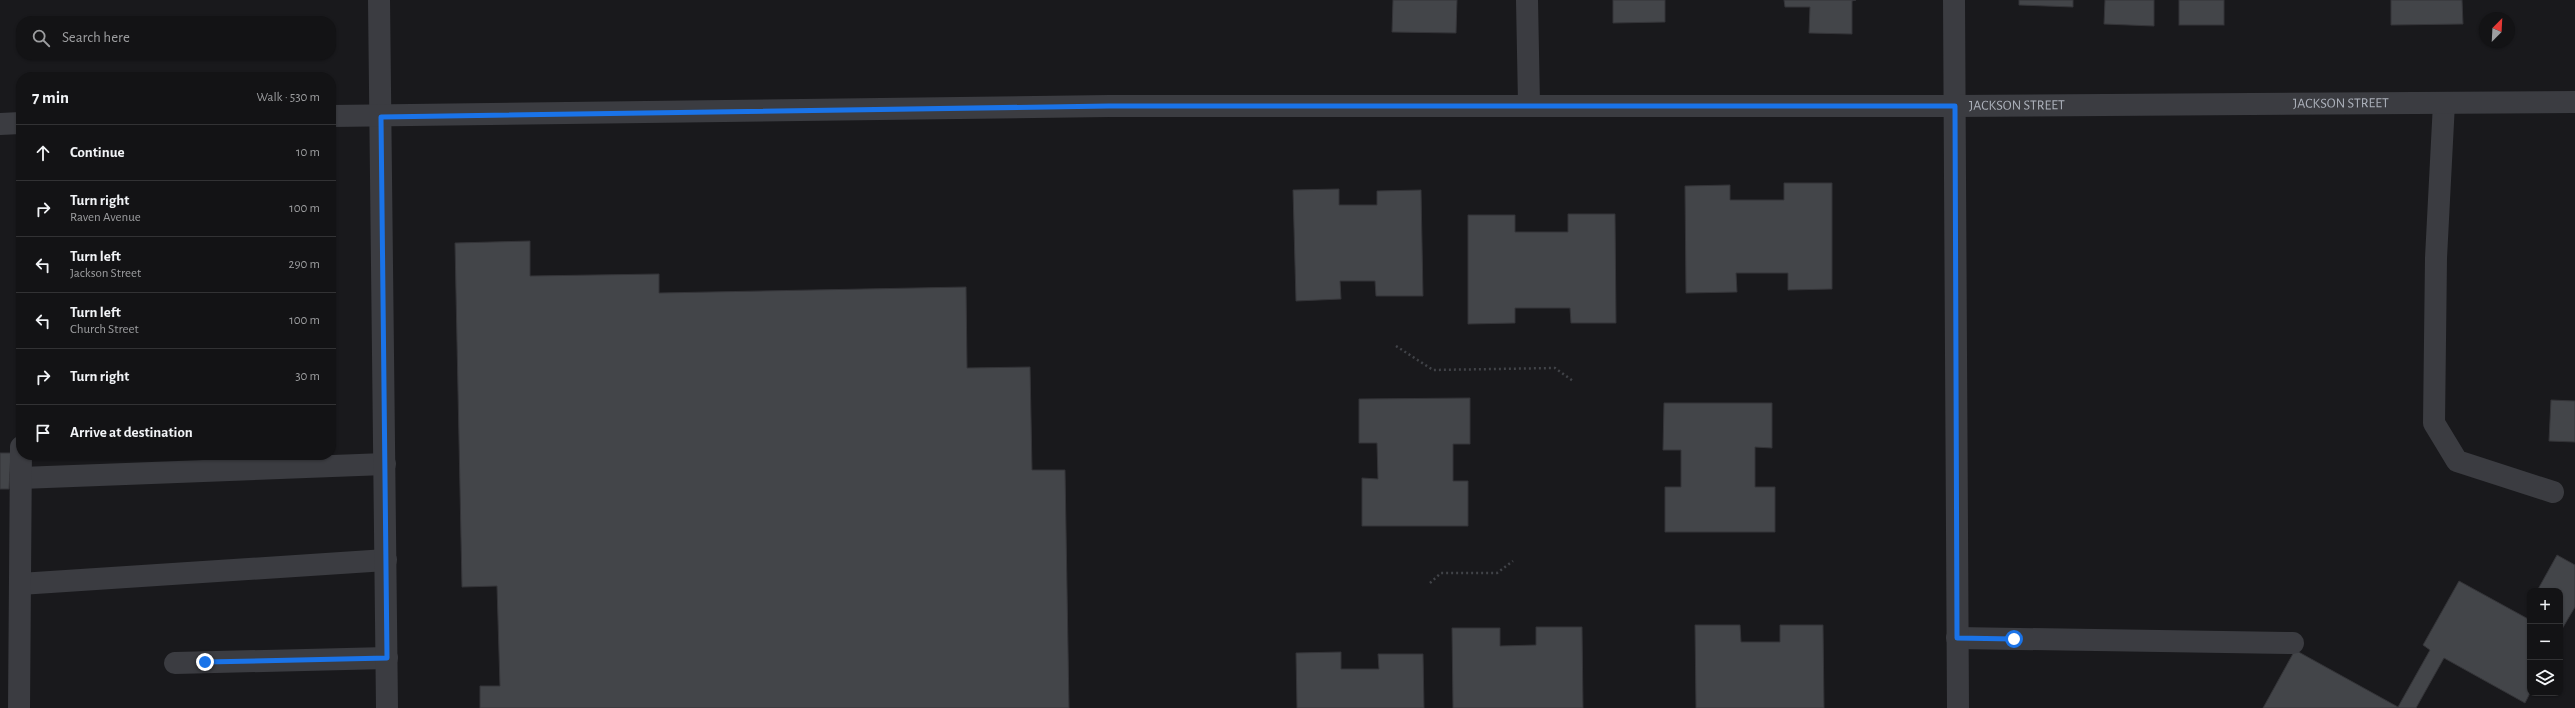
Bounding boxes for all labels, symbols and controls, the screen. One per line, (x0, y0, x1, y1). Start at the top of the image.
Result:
north arrow (2479, 12, 2515, 48)
search box (16, 16, 336, 60)
icon: search (30, 27, 52, 49)
text: Search here (62, 30, 130, 45)
text: 7 min (32, 89, 69, 106)
text: Walk · 530 m (256, 91, 320, 104)
street label: JACKSON STREET (2293, 96, 2389, 111)
street label: JACKSON STREET (1969, 98, 2065, 113)
icon: ahead (32, 142, 54, 164)
text: Continue (70, 145, 125, 160)
text: 10 m (296, 146, 320, 159)
text: Turn right (70, 193, 129, 208)
icon: right (32, 198, 54, 220)
text: 100 m (289, 202, 320, 215)
text: Raven Avenue (70, 211, 141, 224)
text: Turn left (70, 249, 121, 264)
icon: left (32, 254, 54, 276)
text: 290 m (289, 258, 320, 271)
text: Jackson Street (70, 267, 141, 280)
text: Turn left (70, 305, 121, 320)
icon: left (32, 310, 54, 332)
text: 100 m (289, 314, 320, 327)
text: Church Street (70, 323, 139, 336)
icon: right (32, 366, 54, 388)
text: Turn right (70, 369, 129, 384)
text: 30 m (295, 370, 320, 383)
icon: arrive (32, 422, 54, 444)
text: Arrive at destination (70, 425, 193, 440)
map controls (2527, 588, 2563, 696)
button: + (2527, 588, 2563, 624)
button: − (2527, 624, 2563, 660)
route start (2005, 630, 2023, 648)
route end (196, 653, 214, 671)
button: layers (2527, 660, 2563, 696)

